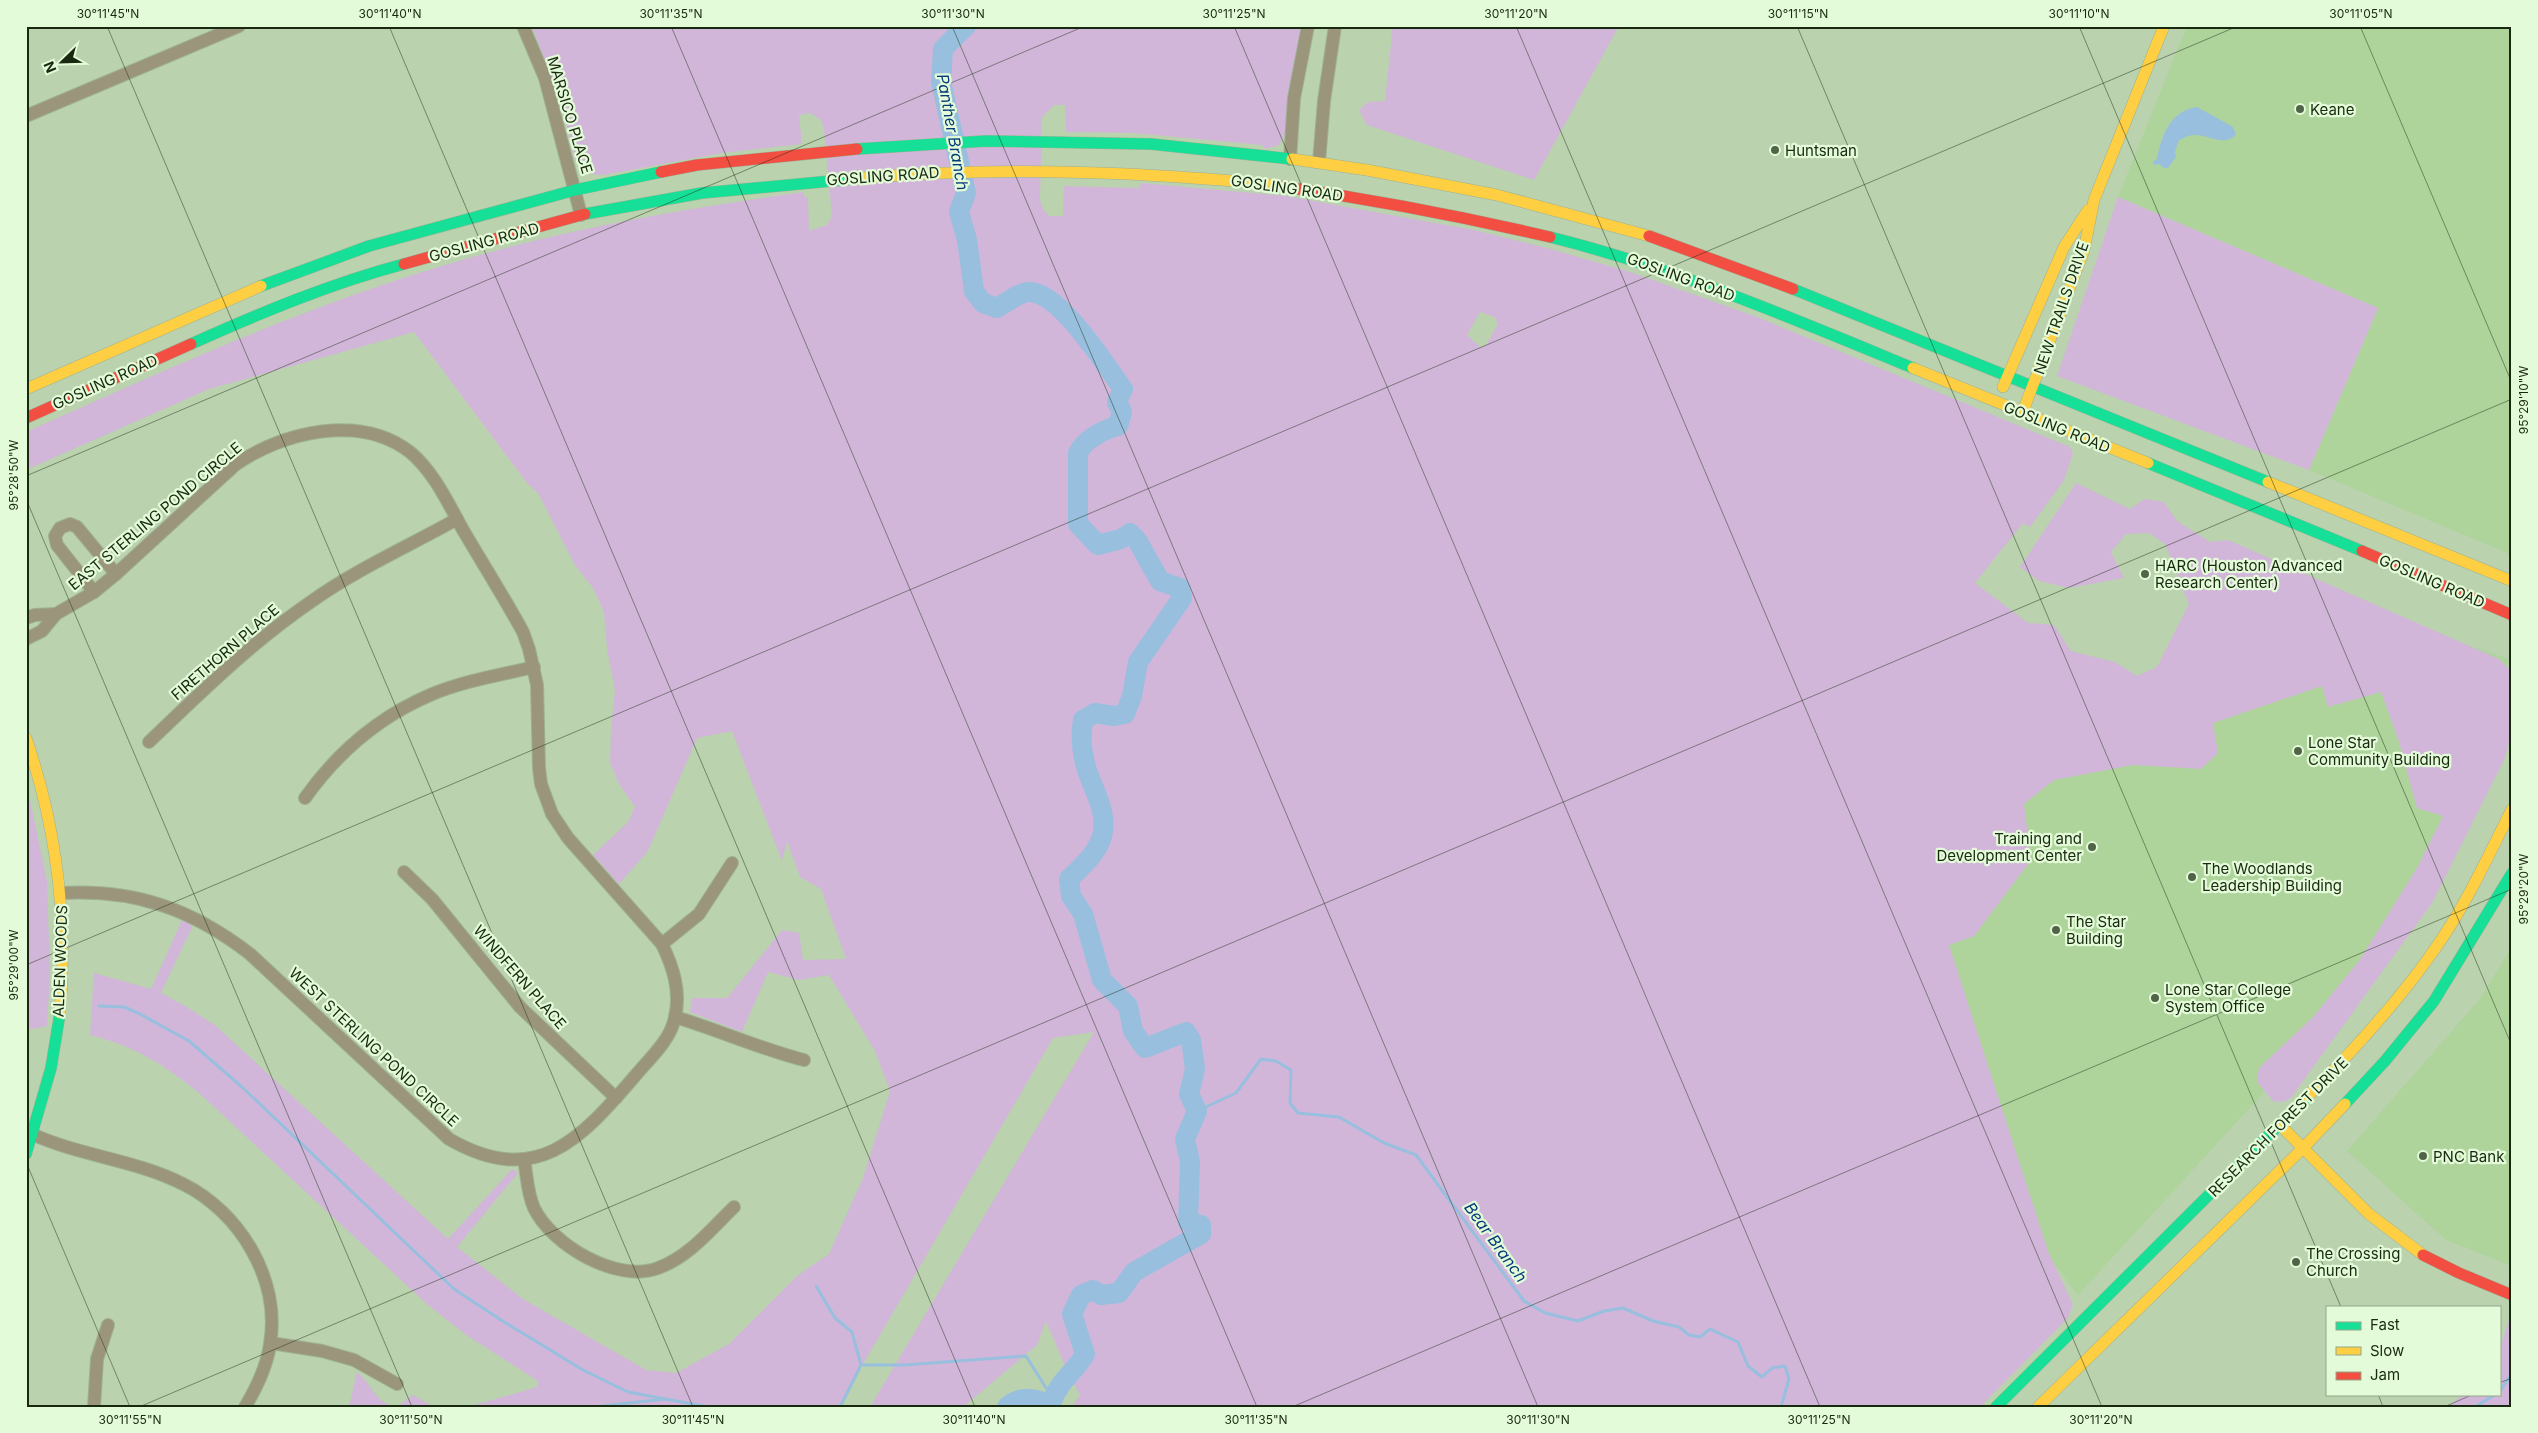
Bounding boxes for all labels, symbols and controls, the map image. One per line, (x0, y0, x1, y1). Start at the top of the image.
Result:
text: 30°11'45"N (77, 6, 139, 21)
text: 30°11'40"N (358, 6, 422, 21)
text: 30°11'35"N (639, 6, 703, 21)
text: 30°11'30"N (921, 6, 985, 21)
text: 30°11'25"N (1202, 6, 1266, 21)
text: 30°11'20"N (1484, 6, 1548, 21)
text: 30°11'15"N (1768, 6, 1828, 21)
text: 30°11'10"N (2049, 6, 2109, 21)
text: 30°11'05"N (2329, 6, 2393, 21)
north arrow (38, 38, 88, 88)
street label: MARSICO PLACE (543, 54, 597, 176)
text: N (40, 59, 59, 76)
water label: Panther Branch (933, 72, 973, 192)
place label: Keane (2310, 100, 2354, 119)
marker: Keane (2294, 103, 2306, 115)
place label: Huntsman (1785, 141, 1857, 160)
marker: Huntsman (1769, 144, 1781, 156)
street label: GOSLING ROAD (826, 163, 940, 189)
street label: GOSLING ROAD (1230, 171, 1344, 205)
street label: GOSLING ROAD (427, 218, 541, 266)
street label: NEW TRAILS DRIVE (2029, 239, 2093, 377)
street label: GOSLING ROAD (1625, 249, 1737, 305)
street label: GOSLING ROAD (49, 350, 161, 414)
text: 95°29'10"W (2516, 366, 2531, 434)
street label: GOSLING ROAD (2001, 397, 2113, 457)
street label: EAST STERLING POND CIRCLE (64, 438, 246, 594)
text: 95°28'50"W (6, 439, 21, 510)
street label: GOSLING ROAD (2376, 550, 2488, 612)
place label: HARC (Houston Advanced Research Center) (2155, 556, 2342, 592)
marker: HARC (Houston Advanced Research Center) (2139, 568, 2151, 580)
street label: FIRETHORN PLACE (167, 600, 283, 704)
place label: Lone Star Community Building (2308, 733, 2450, 769)
marker: Lone Star Community Building (2292, 745, 2304, 757)
place label: Training and Development Center (1936, 829, 2082, 865)
marker: Training and Development Center (2086, 841, 2098, 853)
text: 95°29'20"W (2516, 853, 2531, 924)
place label: The Woodlands Leadership Building (2202, 859, 2342, 895)
marker: The Woodlands Leadership Building (2186, 871, 2198, 883)
street label: ALDEN WOODS (49, 905, 71, 1017)
place label: The Star Building (2066, 912, 2127, 948)
street label: WINDFERN PLACE (470, 921, 570, 1033)
marker: The Star Building (2050, 924, 2062, 936)
text: 95°29'00"W (6, 929, 21, 1001)
street label: WEST STERLING POND CIRCLE (285, 963, 463, 1131)
place label: Lone Star College System Office (2165, 980, 2291, 1016)
marker: Lone Star College System Office (2149, 992, 2161, 1004)
street label: RESEARCH FOREST DRIVE (2204, 1053, 2352, 1201)
place label: PNC Bank (2433, 1147, 2505, 1166)
marker: PNC Bank (2417, 1150, 2429, 1162)
water label: Bear Branch (1460, 1198, 1532, 1286)
place label: The Crossing Church (2306, 1244, 2400, 1280)
marker: The Crossing Church (2290, 1256, 2302, 1268)
legend (2326, 1306, 2500, 1396)
text: Fast (2370, 1315, 2400, 1334)
text: Slow (2370, 1341, 2404, 1360)
text: Jam (2370, 1365, 2400, 1384)
text: 30°11'55"N (98, 1412, 162, 1427)
text: 30°11'50"N (379, 1412, 443, 1427)
text: 30°11'45"N (662, 1412, 724, 1427)
text: 30°11'40"N (942, 1412, 1006, 1427)
text: 30°11'35"N (1224, 1412, 1288, 1427)
text: 30°11'30"N (1506, 1412, 1570, 1427)
text: 30°11'25"N (1787, 1412, 1851, 1427)
text: 30°11'20"N (2069, 1412, 2133, 1427)

